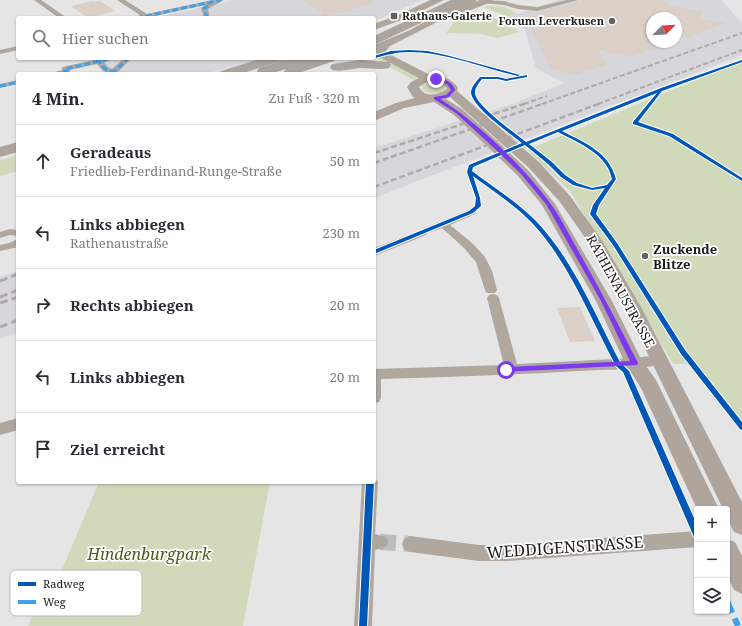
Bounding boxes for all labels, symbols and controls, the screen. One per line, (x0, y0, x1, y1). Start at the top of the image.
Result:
place label: Rathaus-Galerie (402, 8, 492, 23)
marker: Rathaus-Galerie (389, 11, 399, 21)
north arrow (646, 12, 682, 48)
place label: Forum Leverkusen (499, 13, 605, 28)
search box (16, 16, 376, 60)
marker: Forum Leverkusen (607, 16, 617, 26)
icon: search (30, 27, 52, 49)
text: Hier suchen (62, 28, 149, 48)
route end (427, 70, 445, 88)
text: 4 Min. (32, 87, 85, 110)
text: Zu Fuß · 320 m (269, 89, 360, 107)
text: Geradeaus (70, 142, 151, 162)
icon: ahead (32, 150, 54, 172)
text: 50 m (330, 152, 360, 170)
text: Friedlieb-Ferdinand-Runge-Straße (70, 162, 282, 180)
text: Links abbiegen (70, 214, 185, 234)
icon: left (32, 222, 54, 244)
text: 230 m (323, 224, 360, 242)
street label: RATHENAUSTRASSE (583, 231, 659, 351)
text: Rathenaustraße (70, 234, 169, 252)
place label: Zuckende Blitze (653, 240, 717, 273)
marker: Zuckende Blitze (640, 251, 650, 261)
icon: right (32, 294, 54, 316)
text: Rechts abbiegen (70, 295, 194, 315)
text: 20 m (330, 296, 360, 314)
route start (497, 361, 515, 379)
icon: left (32, 366, 54, 388)
text: Links abbiegen (70, 367, 185, 387)
text: 20 m (330, 368, 360, 386)
icon: arrive (32, 438, 54, 460)
text: Ziel erreicht (70, 439, 165, 459)
map controls (694, 506, 730, 614)
button: + (694, 506, 730, 542)
street label: WEDDIGENSTRASSE (486, 531, 644, 563)
button: − (694, 542, 730, 578)
park label: Hindenburgpark (86, 543, 212, 565)
legend (10, 570, 142, 616)
text: Radweg (43, 576, 85, 591)
button: layers (694, 578, 730, 614)
text: Weg (43, 594, 66, 609)

